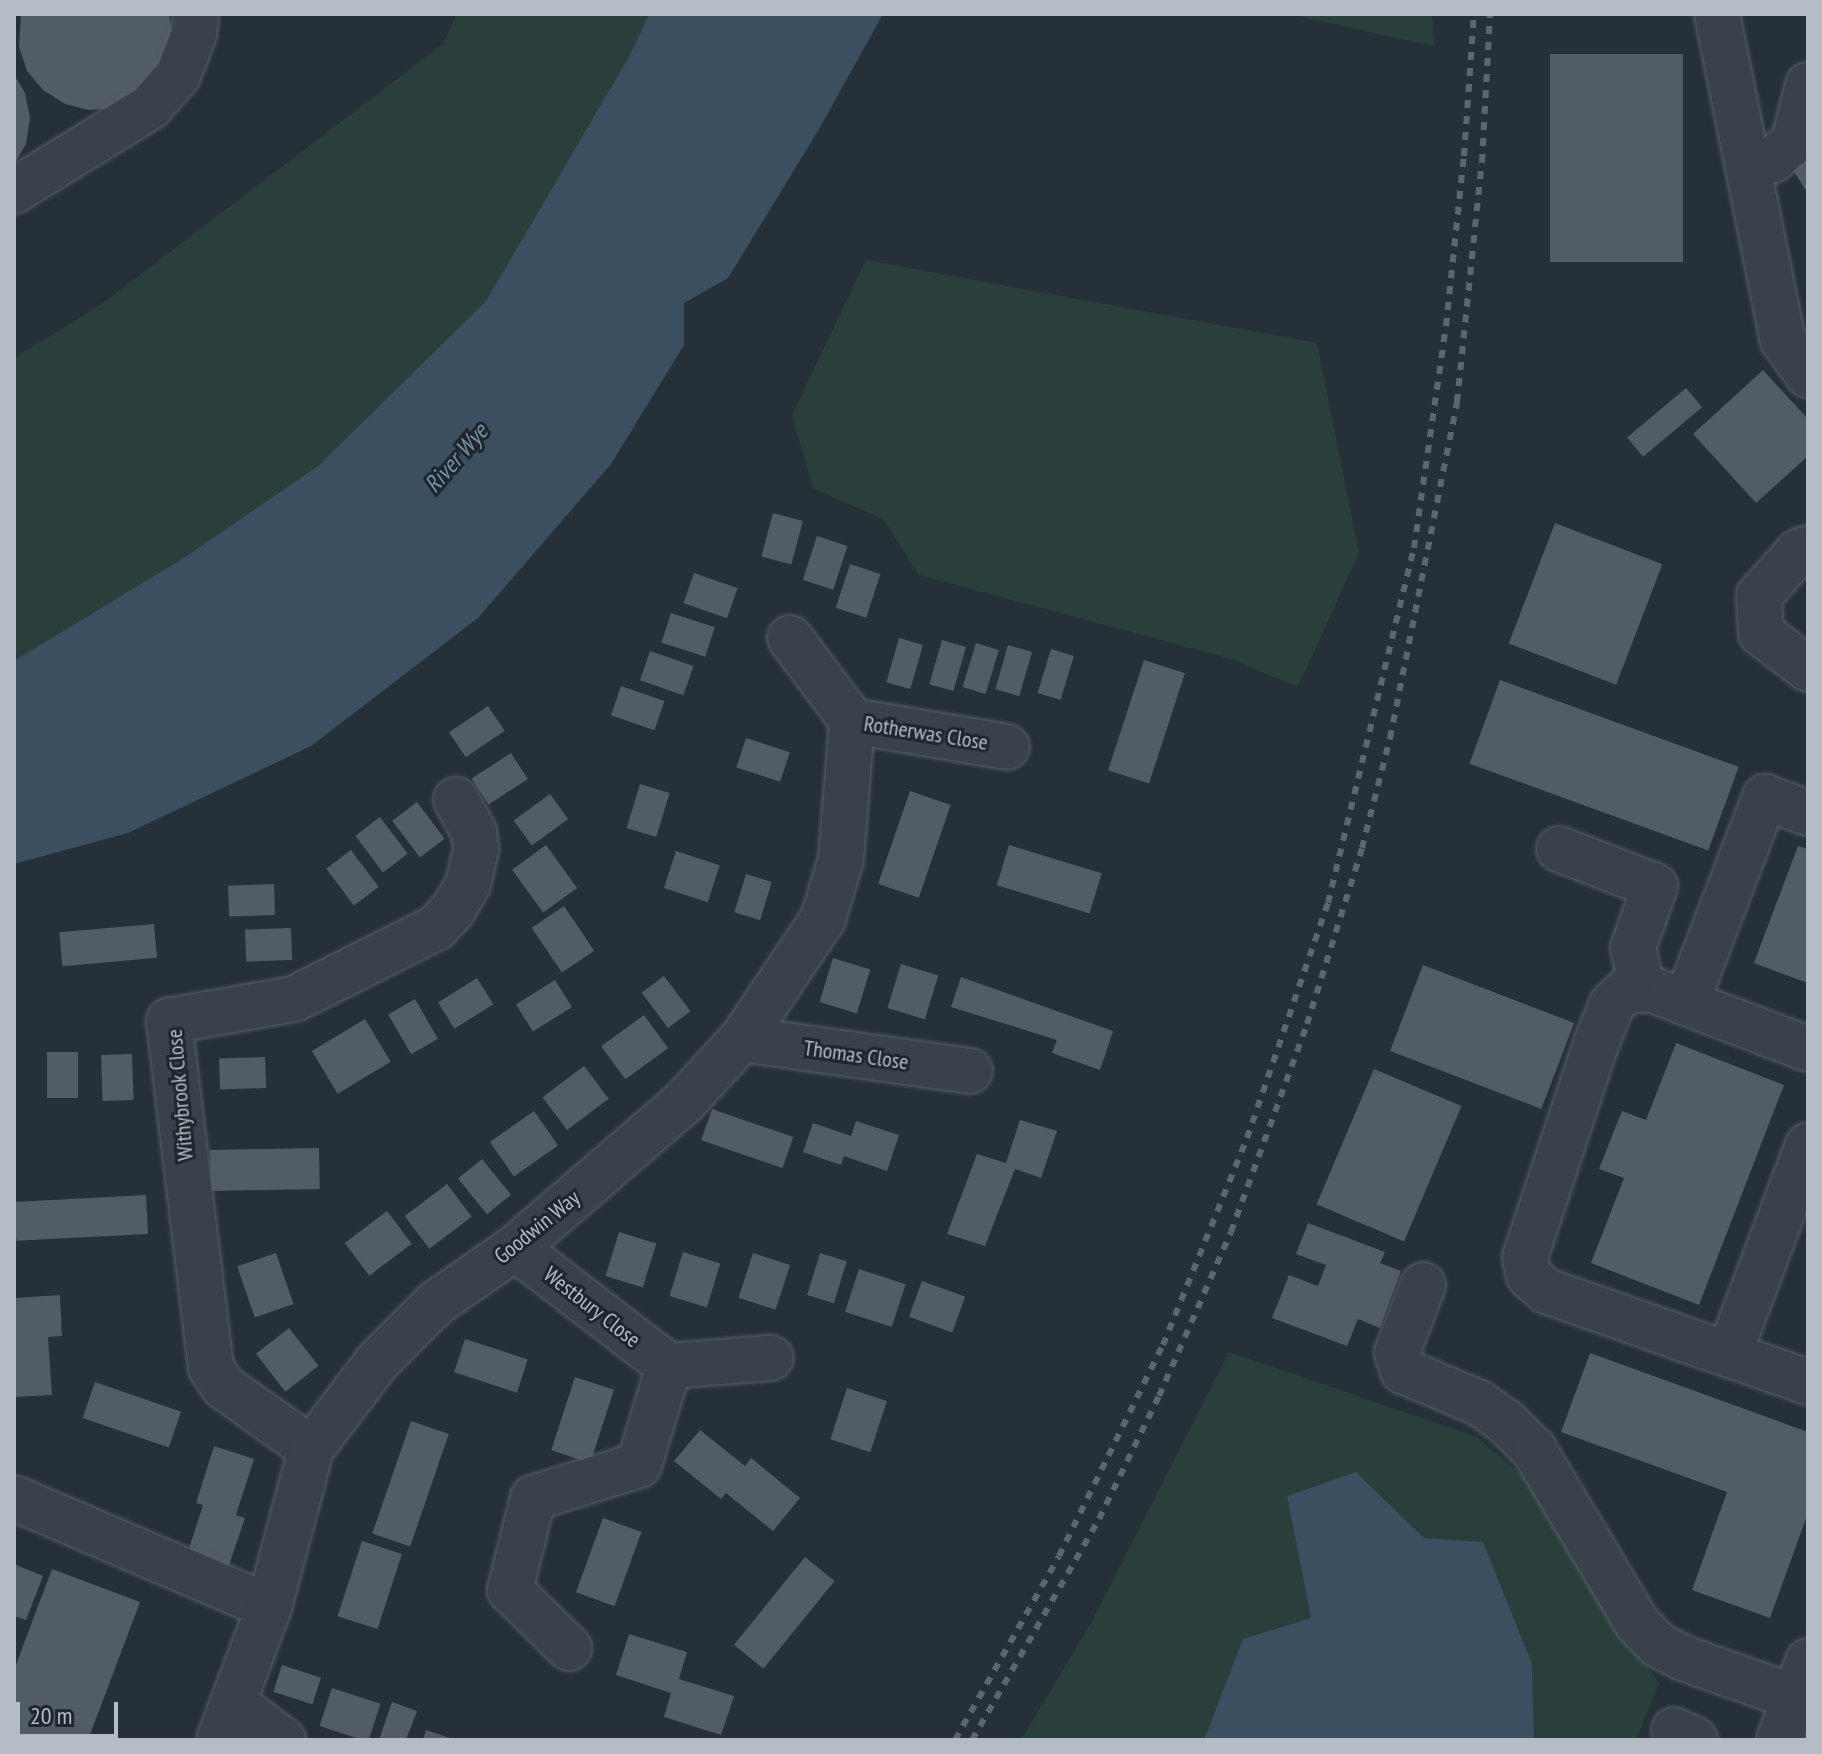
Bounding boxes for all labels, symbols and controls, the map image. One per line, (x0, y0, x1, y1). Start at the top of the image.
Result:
water label: River Wye (418, 417, 494, 499)
street label: Rotherwas Close (862, 710, 990, 756)
street label: Withybrook Close (161, 1028, 199, 1162)
street label: Thomas Close (802, 1035, 910, 1075)
street label: Goodwin Way (489, 1184, 585, 1270)
street label: Westbury Close (538, 1261, 646, 1353)
scale bar (20, 1686, 122, 1736)
text: 20 m (30, 1700, 72, 1731)

